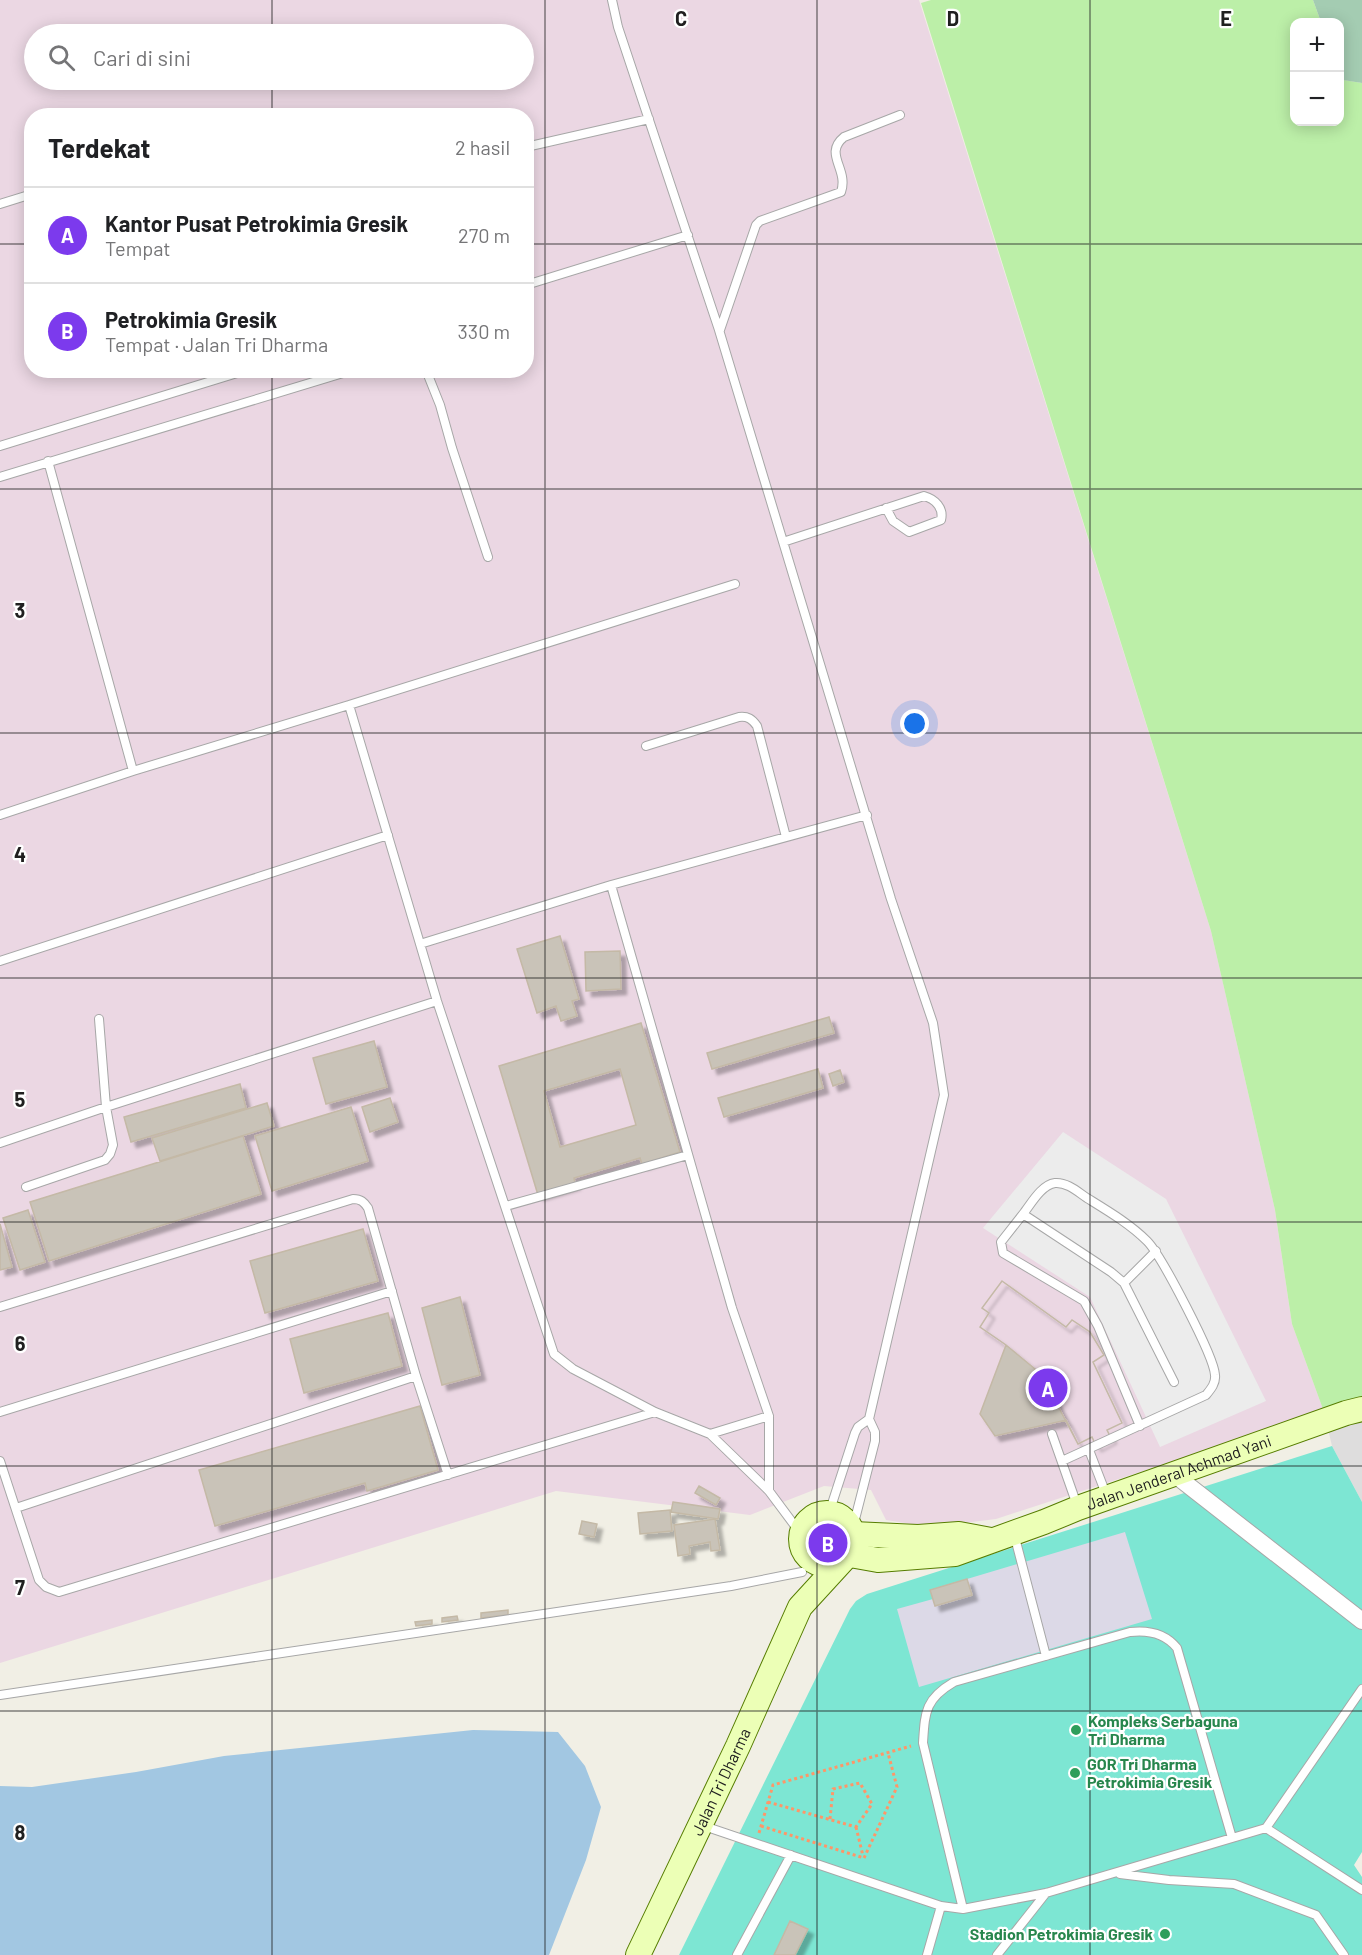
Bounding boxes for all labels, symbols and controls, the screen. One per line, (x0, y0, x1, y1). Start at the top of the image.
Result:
text: C (675, 6, 687, 30)
text: D (947, 6, 959, 30)
text: E (1220, 6, 1232, 30)
map controls (1290, 18, 1344, 126)
button: + (1290, 18, 1344, 72)
search box (24, 24, 534, 90)
icon: search (45, 41, 78, 74)
text: Cari di sini (93, 44, 191, 70)
button: − (1290, 72, 1344, 126)
text: Terdekat (48, 132, 150, 163)
text: 2 hasil (455, 135, 510, 159)
text: Kantor Pusat Petrokimia Gresik (105, 210, 408, 236)
text: A (61, 223, 74, 247)
text: 270 m (458, 223, 510, 247)
text: Tempat (105, 236, 171, 260)
text: Petrokimia Gresik (105, 306, 277, 332)
text: B (61, 319, 74, 343)
text: 330 m (458, 319, 510, 343)
text: Tempat · Jalan Tri Dharma (105, 332, 328, 356)
text: 3 (15, 598, 25, 622)
your location (900, 709, 929, 738)
text: 4 (14, 842, 26, 866)
text: 5 (15, 1087, 26, 1111)
text: 6 (15, 1331, 26, 1355)
pin: A (1028, 1366, 1068, 1410)
street label: Jalan Jenderal Achmad Yani (1084, 1430, 1274, 1513)
pin: B (808, 1520, 848, 1566)
text: 7 (15, 1575, 25, 1599)
place label: Kompleks Serbaguna Tri Dharma (1088, 1711, 1238, 1748)
marker: Kompleks Serbaguna Tri Dharma (1069, 1723, 1083, 1737)
street label: Jalan Tri Dharma (687, 1725, 754, 1838)
place label: GOR Tri Dharma Petrokimia Gresik (1087, 1754, 1213, 1791)
marker: GOR Tri Dharma Petrokimia Gresik (1068, 1766, 1082, 1780)
text: 8 (15, 1820, 26, 1844)
place label: Stadion Petrokimia Gresik (970, 1924, 1153, 1943)
marker: Stadion Petrokimia Gresik (1158, 1927, 1172, 1941)

